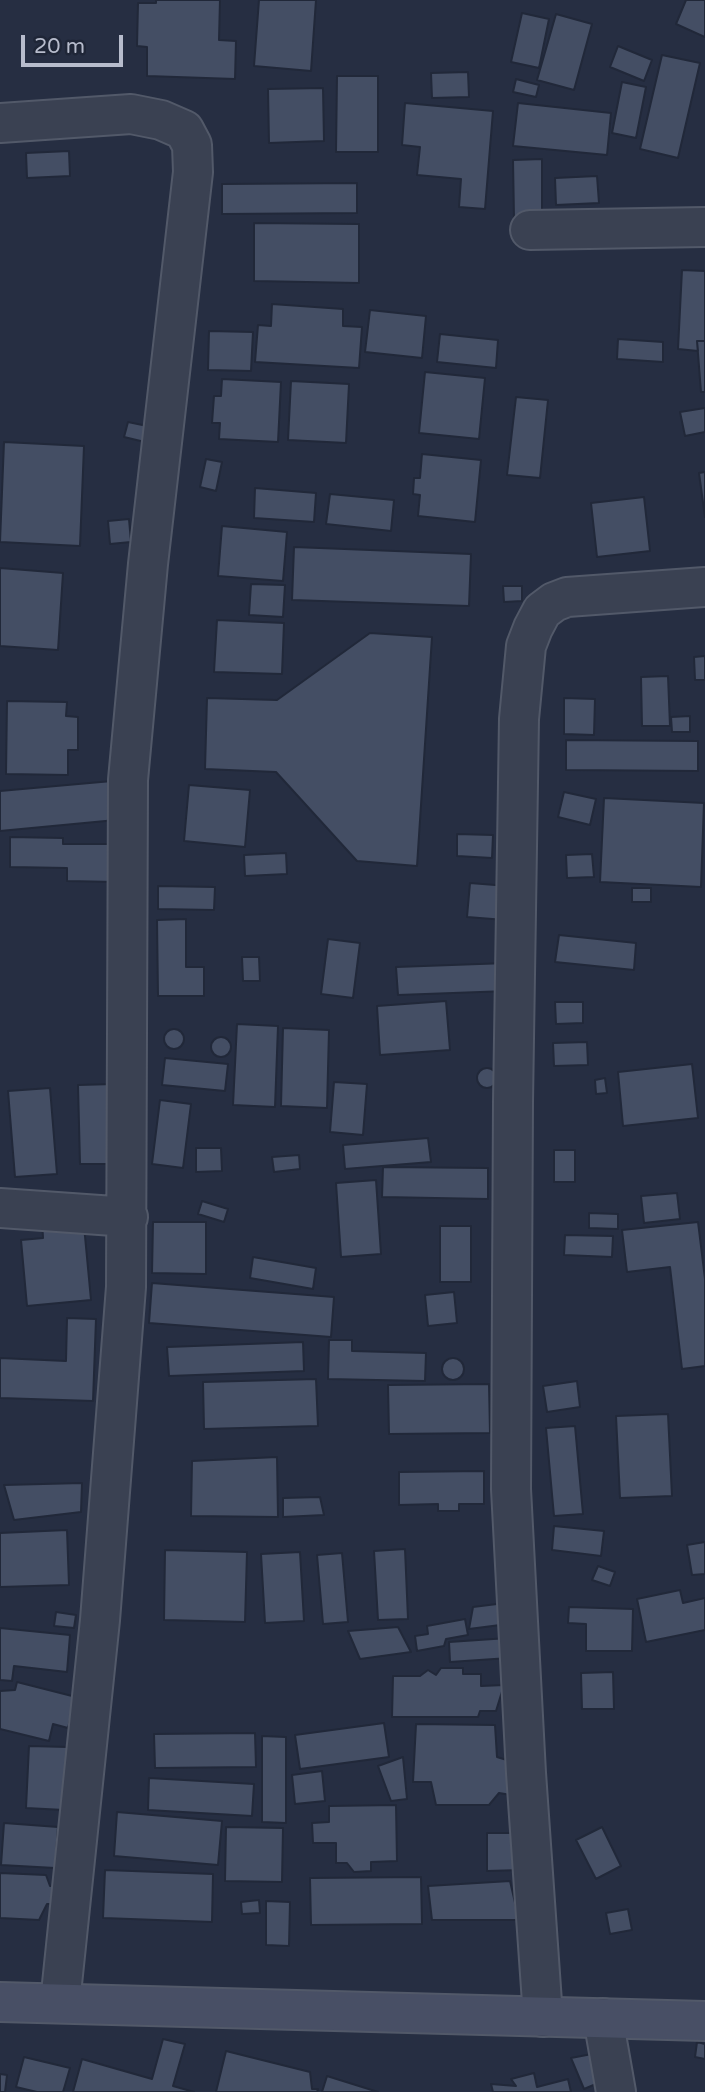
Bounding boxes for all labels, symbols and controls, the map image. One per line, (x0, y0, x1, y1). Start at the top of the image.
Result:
scale bar (24, 21, 126, 65)
text: 20 m (34, 34, 85, 59)

